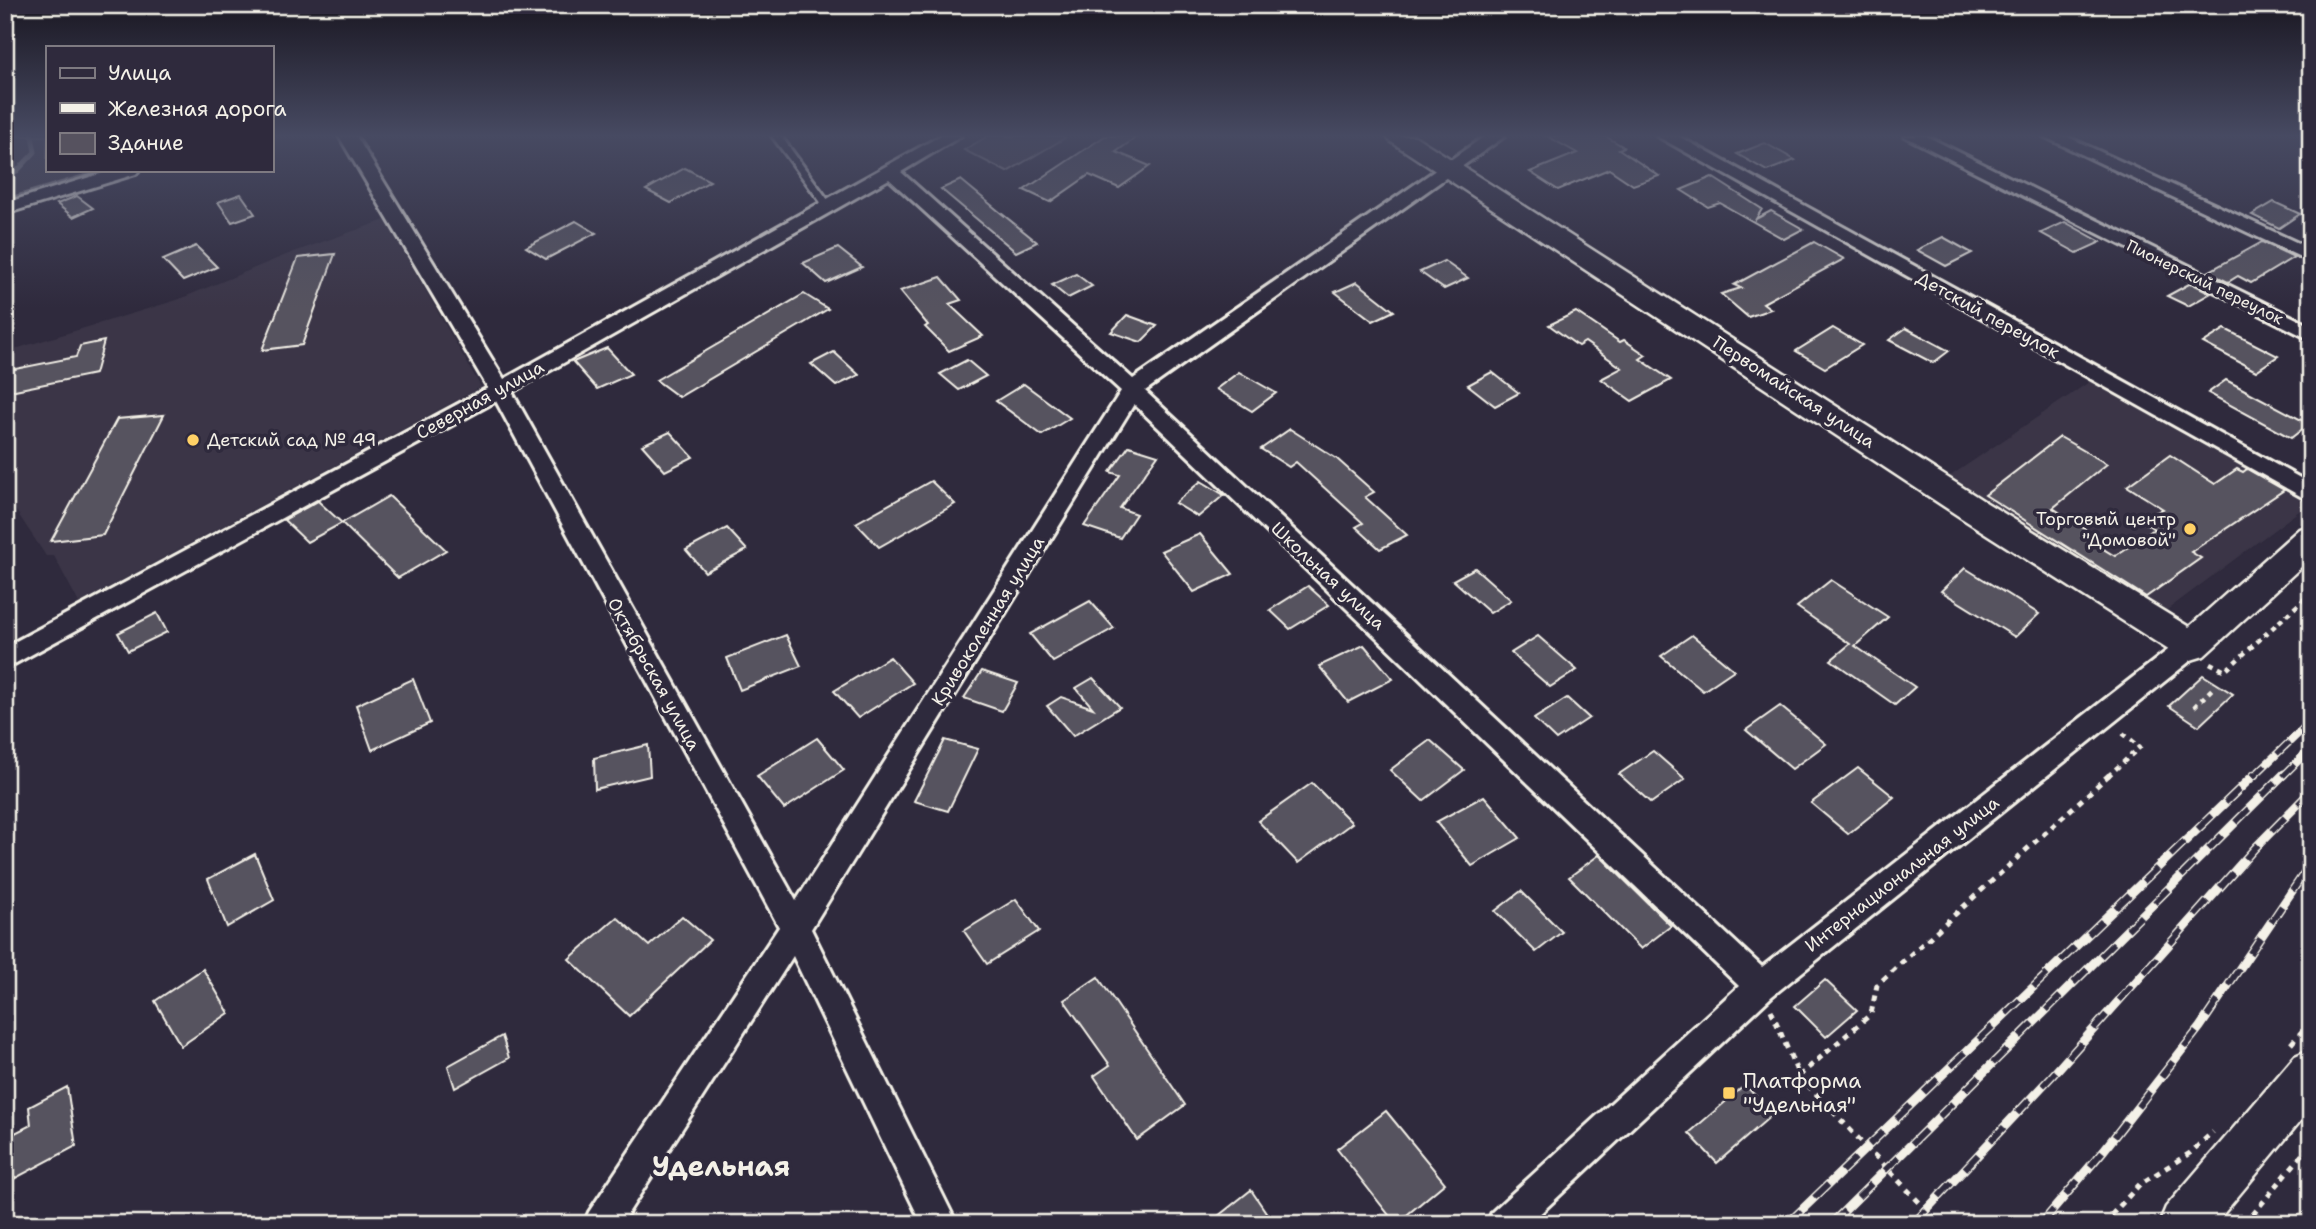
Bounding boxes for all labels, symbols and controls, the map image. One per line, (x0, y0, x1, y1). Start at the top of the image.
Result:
legend (46, 46, 273, 172)
text: Улица (108, 59, 171, 87)
text: Железная дорога (108, 95, 287, 123)
text: Здание (108, 129, 184, 157)
street label: Пионерский переулок (2123, 235, 2287, 329)
street label: Детский переулок (1912, 266, 2064, 365)
street label: Первомайская улица (1708, 330, 1880, 454)
street label: Северная улица (412, 355, 548, 445)
place label: Детский сад № 49 (207, 428, 376, 452)
marker: Детский сад № 49 (185, 432, 201, 448)
place label: Торговый центр "Домовой" (2036, 507, 2176, 552)
street label: Школьная улица (1266, 517, 1390, 635)
marker: Торговый центр "Домовой" (2182, 521, 2198, 537)
street label: Кривоколенная улица (926, 532, 1050, 710)
street label: Октябрьская улица (602, 593, 706, 755)
street label: Интернациональная улица (1800, 791, 2004, 957)
place label: Платформа "Удельная" (1743, 1067, 1861, 1119)
marker: Платформа "Удельная" (1721, 1085, 1737, 1101)
district label: Удельная (652, 1147, 790, 1185)

